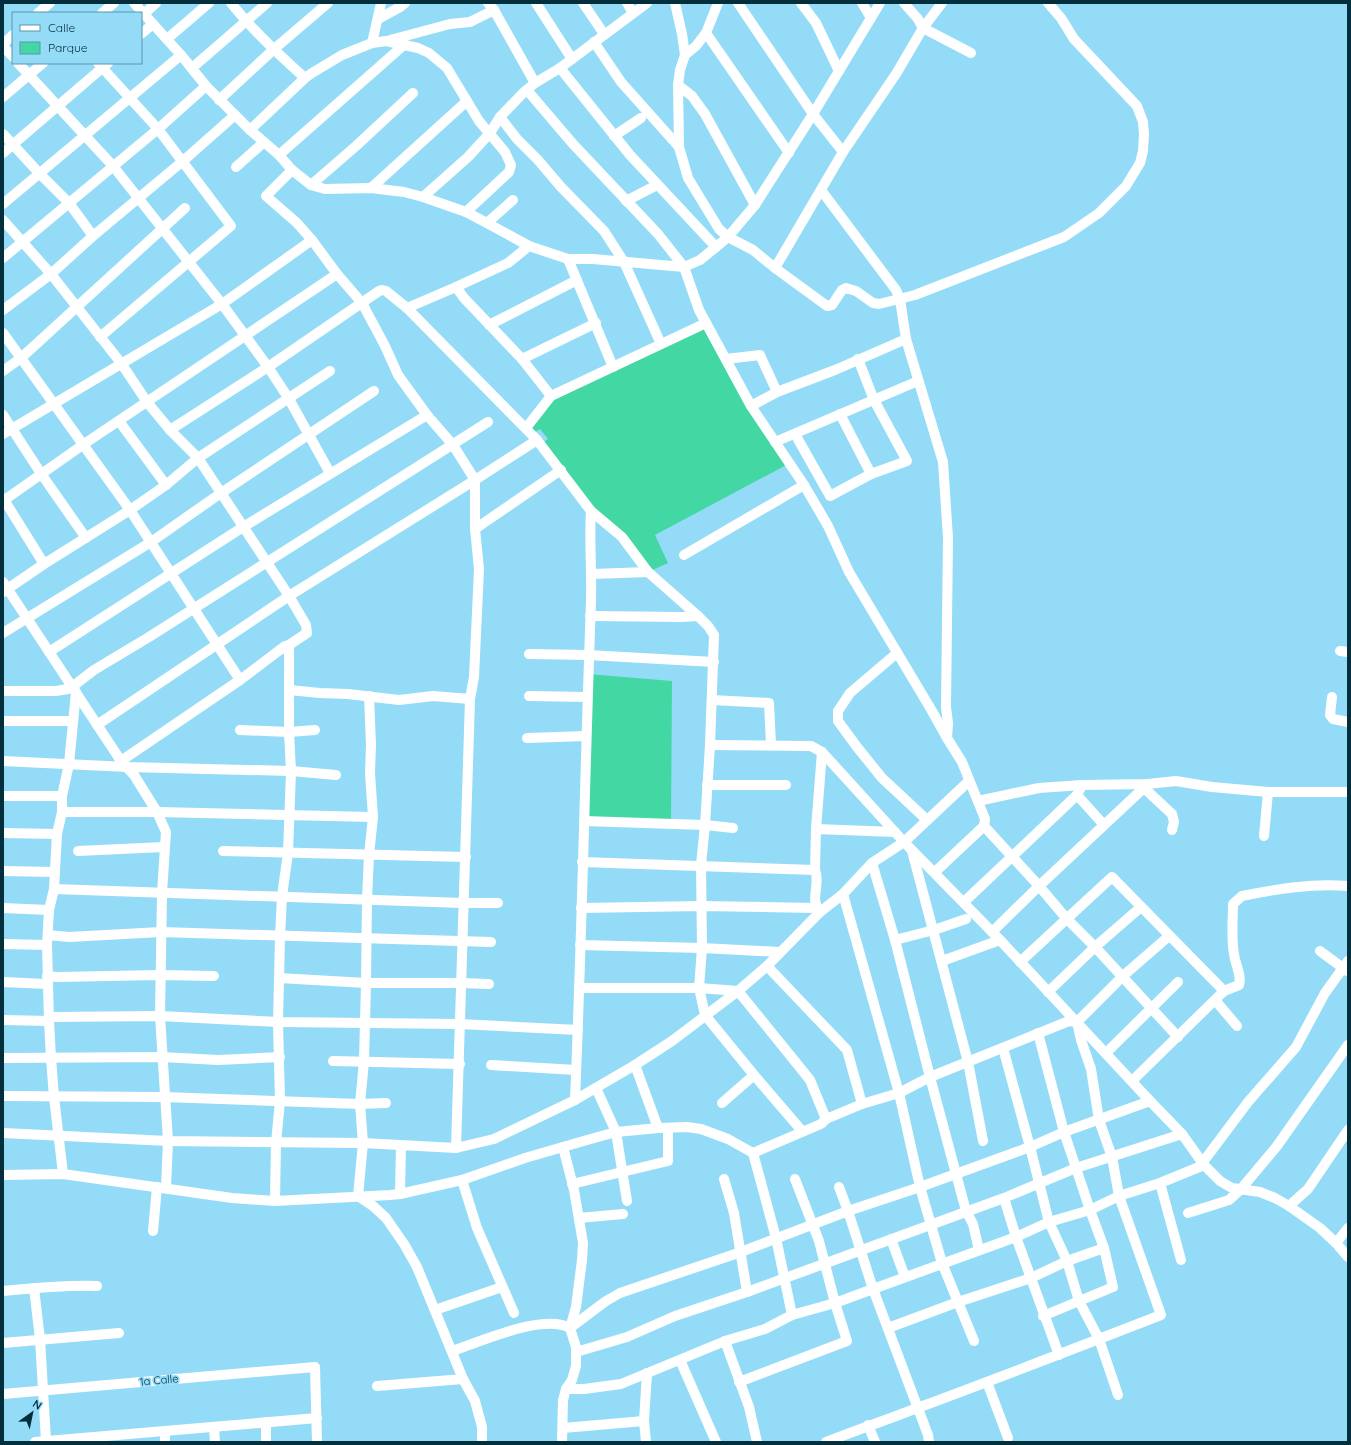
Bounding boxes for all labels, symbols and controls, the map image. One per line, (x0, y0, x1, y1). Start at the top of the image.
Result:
legend (12, 12, 142, 64)
text: Calle (48, 20, 76, 35)
text: Parque (48, 40, 88, 55)
street label: 1a Calle (139, 1371, 179, 1389)
north arrow (12, 1393, 52, 1433)
text: N (30, 1397, 45, 1413)

